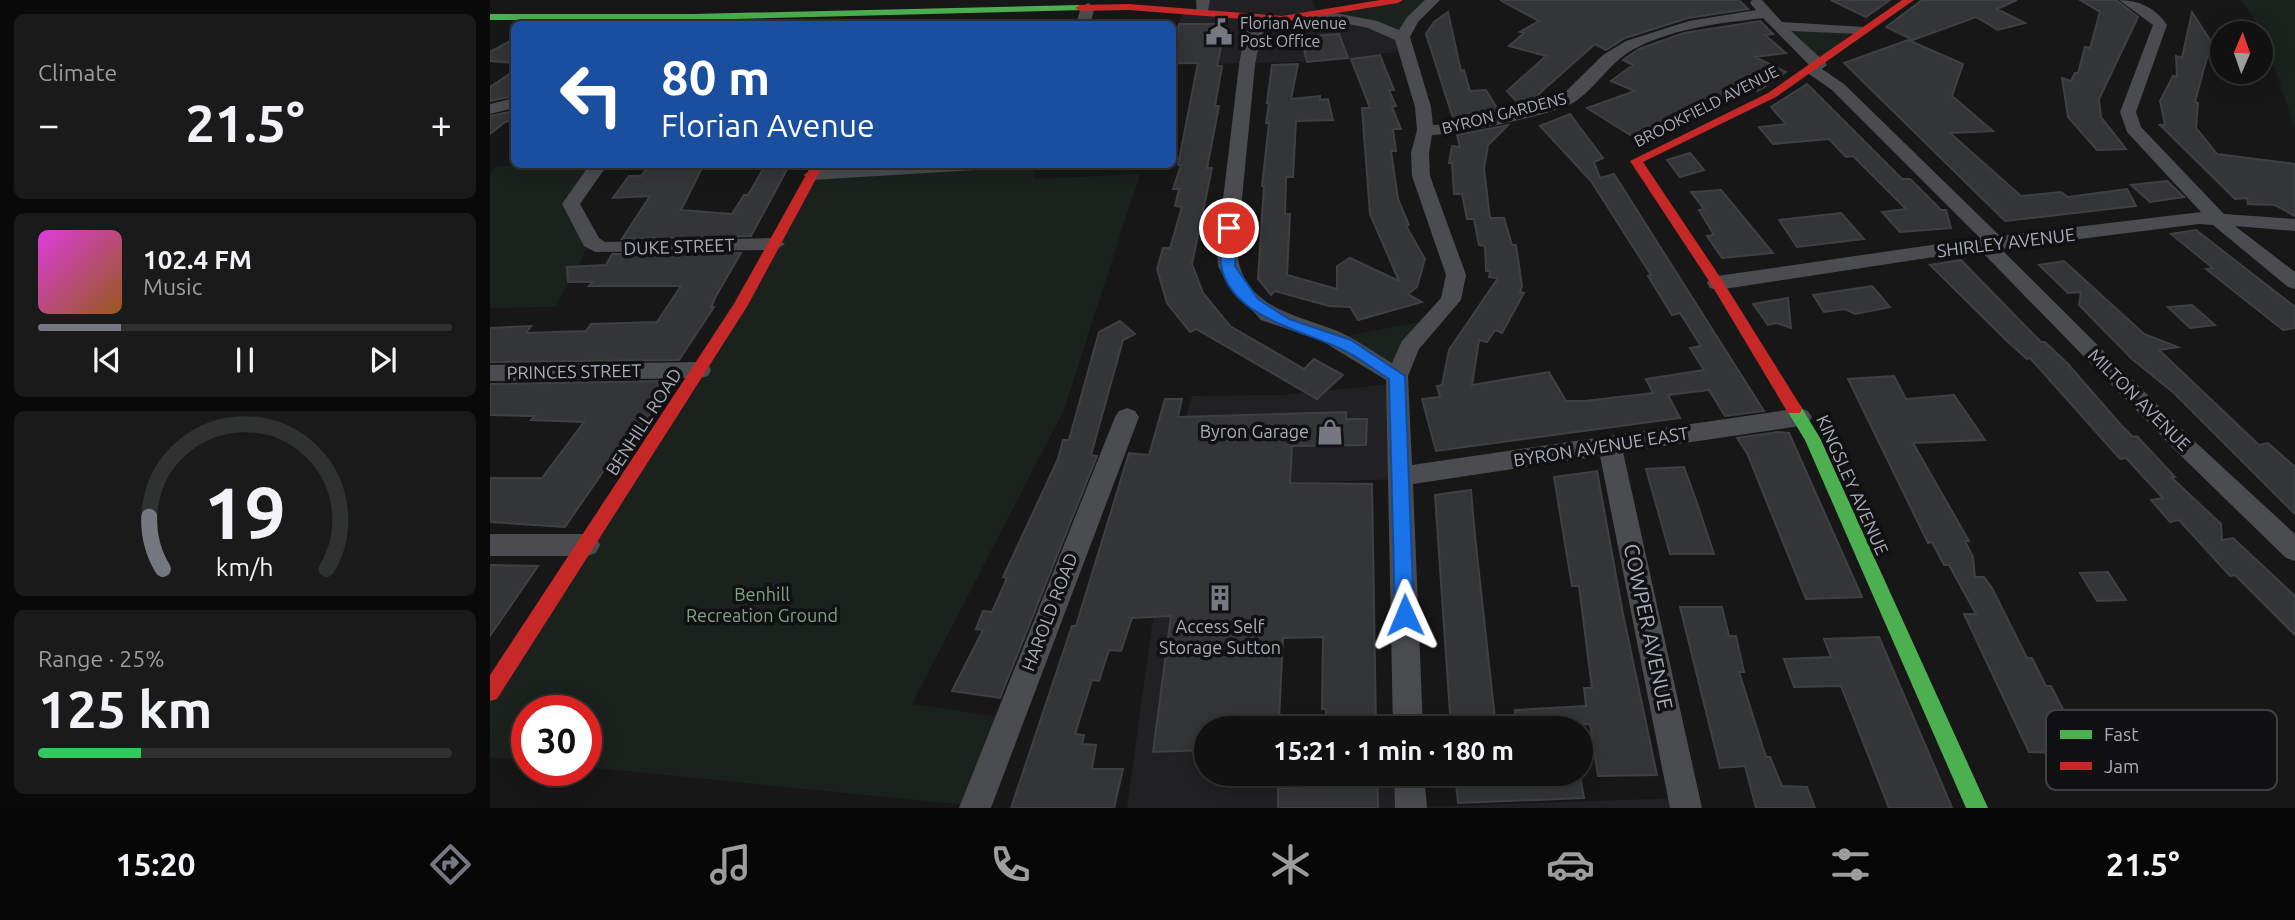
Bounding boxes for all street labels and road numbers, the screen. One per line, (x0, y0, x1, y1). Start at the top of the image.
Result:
street label: BROOKFIELD AVENUE (1631, 62, 1781, 150)
street label: BYRON GARDENS (1440, 89, 1568, 137)
street label: SHIRLEY AVENUE (1936, 224, 2076, 260)
street label: DUKE STREET (623, 234, 735, 258)
street label: MILTON AVENUE (2085, 344, 2195, 454)
street label: PRINCES STREET (506, 360, 642, 382)
street label: BENHILL ROAD (601, 364, 685, 479)
street label: KINGSLEY AVENUE (1813, 411, 1893, 558)
street label: BYRON AVENUE EAST (1512, 422, 1690, 470)
street label: COWPER AVENUE (1620, 541, 1678, 712)
street label: HAROLD ROAD (1017, 550, 1081, 673)

